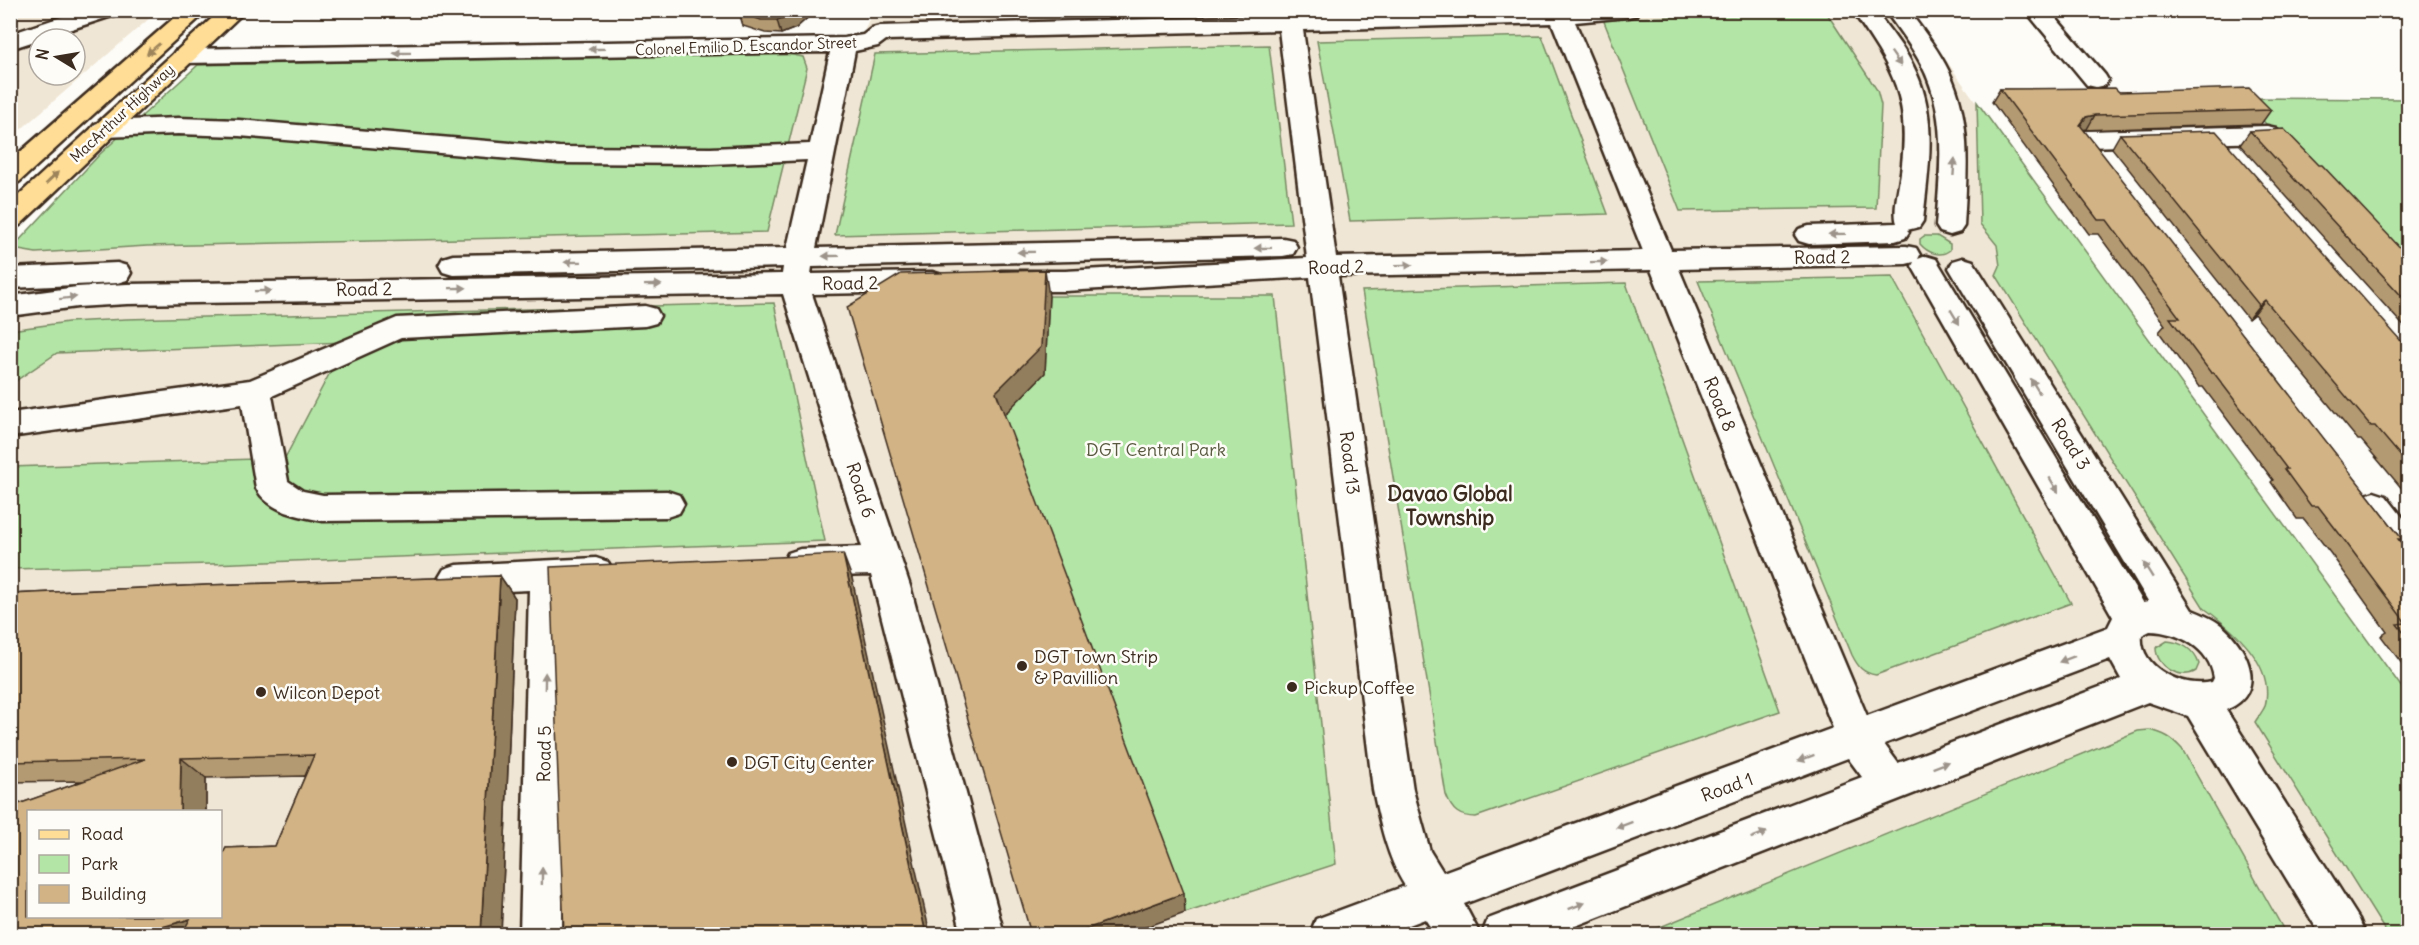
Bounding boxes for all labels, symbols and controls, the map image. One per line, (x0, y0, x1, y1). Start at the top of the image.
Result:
north arrow (27, 27, 87, 87)
street label: Colonel Emilio D. Escandor Street (635, 33, 857, 59)
one-way arrow (146, 42, 161, 55)
one-way arrow (587, 45, 606, 54)
text: N (31, 47, 53, 61)
one-way arrow (392, 48, 411, 57)
one-way arrow (1890, 50, 1902, 66)
street label: MacArthur Highway (66, 60, 178, 166)
one-way arrow (1949, 158, 1958, 177)
one-way arrow (45, 171, 59, 185)
one-way arrow (1827, 229, 1846, 239)
one-way arrow (1253, 243, 1272, 252)
street label: Road 2 (1794, 245, 1851, 269)
one-way arrow (1017, 248, 1036, 257)
one-way arrow (822, 252, 841, 261)
street label: Road 2 (1307, 255, 1365, 279)
one-way arrow (1589, 257, 1608, 267)
one-way arrow (564, 258, 583, 267)
one-way arrow (1394, 260, 1413, 270)
street label: Road 2 (822, 271, 879, 295)
street label: Road 2 (336, 277, 393, 301)
one-way arrow (644, 281, 663, 290)
one-way arrow (449, 283, 468, 293)
one-way arrow (254, 286, 273, 296)
one-way arrow (59, 294, 78, 303)
one-way arrow (1950, 309, 1961, 325)
street label: Road 8 (1699, 373, 1741, 435)
one-way arrow (2030, 378, 2041, 394)
street label: Road 3 (2046, 414, 2096, 474)
street label: Road 13 (1335, 430, 1365, 496)
park label: DGT Central Park (1086, 438, 1226, 461)
street label: Road 6 (841, 459, 881, 521)
one-way arrow (2049, 477, 2060, 493)
district label: Davao Global Township (1387, 480, 1513, 531)
one-way arrow (2143, 562, 2154, 578)
place label: DGT Town Strip & Pavillion (1034, 645, 1158, 689)
one-way arrow (2058, 654, 2076, 664)
marker: DGT Town Strip & Pavillion (1015, 659, 1029, 673)
one-way arrow (540, 672, 550, 691)
place label: Pickup Coffee (1304, 676, 1415, 699)
marker: Pickup Coffee (1285, 680, 1299, 694)
place label: Wilcon Depot (273, 681, 380, 704)
marker: Wilcon Depot (254, 685, 268, 699)
street label: Road 5 (532, 725, 556, 783)
place label: DGT City Center (744, 751, 875, 774)
one-way arrow (1797, 753, 1815, 763)
marker: DGT City Center (725, 755, 739, 769)
one-way arrow (1932, 760, 1950, 769)
street label: Road 1 (1698, 767, 1756, 807)
legend (27, 810, 222, 918)
one-way arrow (1614, 820, 1632, 830)
text: Road (81, 822, 124, 845)
one-way arrow (1750, 830, 1768, 839)
text: Park (81, 852, 118, 875)
one-way arrow (537, 867, 547, 886)
text: Building (81, 882, 146, 905)
one-way arrow (1569, 901, 1587, 911)

